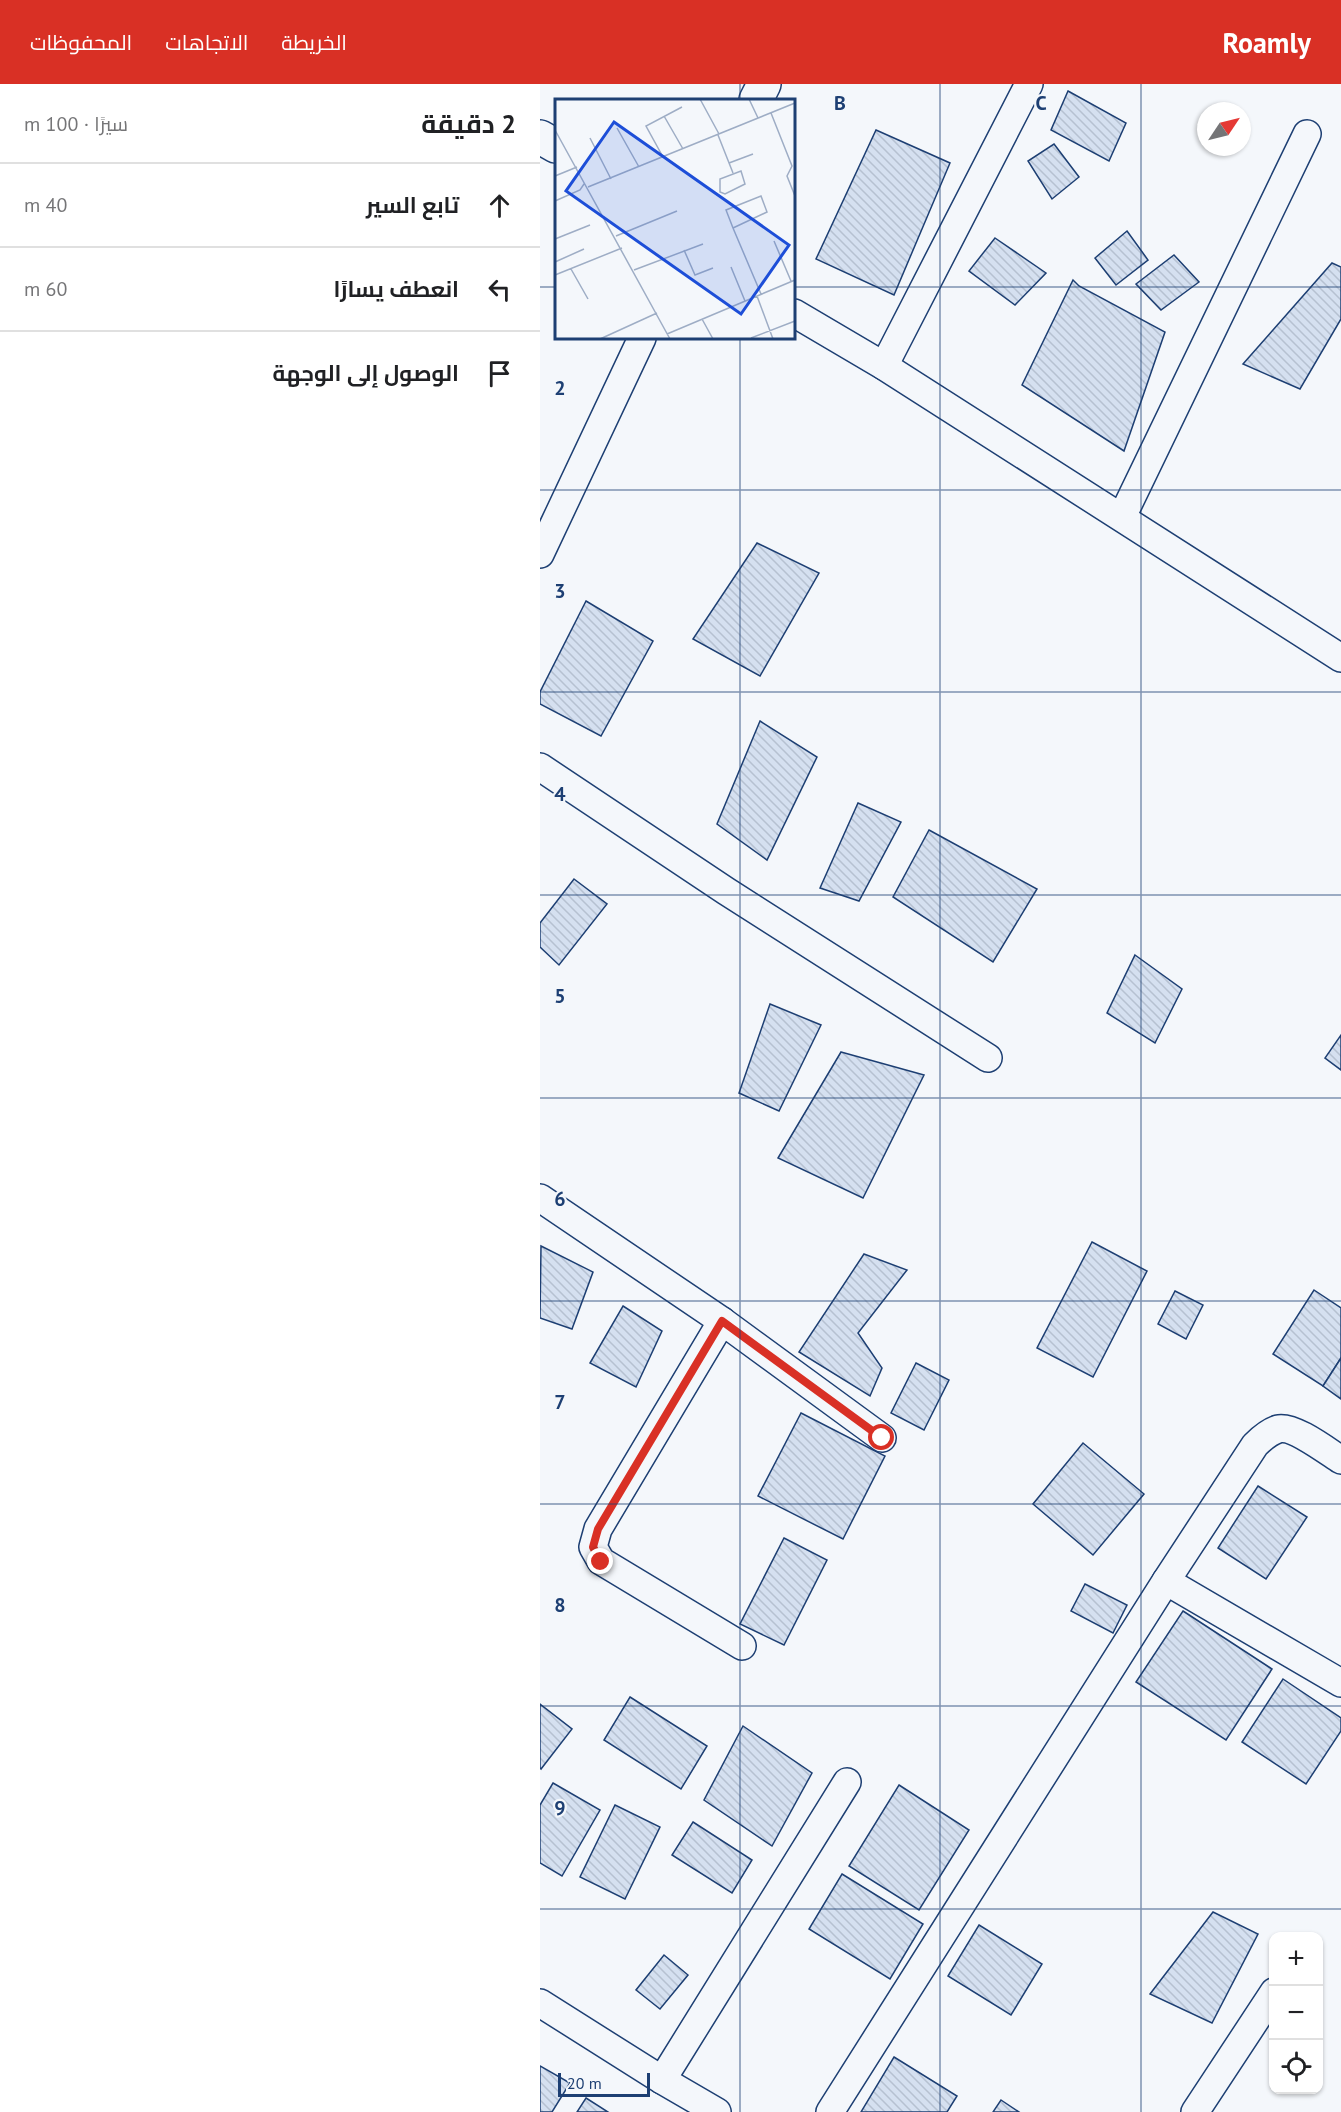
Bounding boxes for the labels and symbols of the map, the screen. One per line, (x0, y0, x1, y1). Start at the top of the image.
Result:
text: B (834, 90, 846, 116)
text: C (1035, 90, 1047, 116)
inset map (555, 99, 795, 339)
north arrow (1197, 102, 1251, 156)
text: 2 (554, 375, 566, 401)
text: 3 (554, 578, 566, 604)
text: 4 (554, 781, 566, 807)
text: 5 (554, 983, 566, 1009)
text: 6 (554, 1186, 566, 1212)
text: 7 (554, 1389, 566, 1415)
route start (868, 1424, 894, 1450)
route end (587, 1548, 613, 1574)
text: 8 (554, 1592, 566, 1618)
text: 9 (554, 1795, 566, 1821)
scale bar (558, 2070, 650, 2098)

